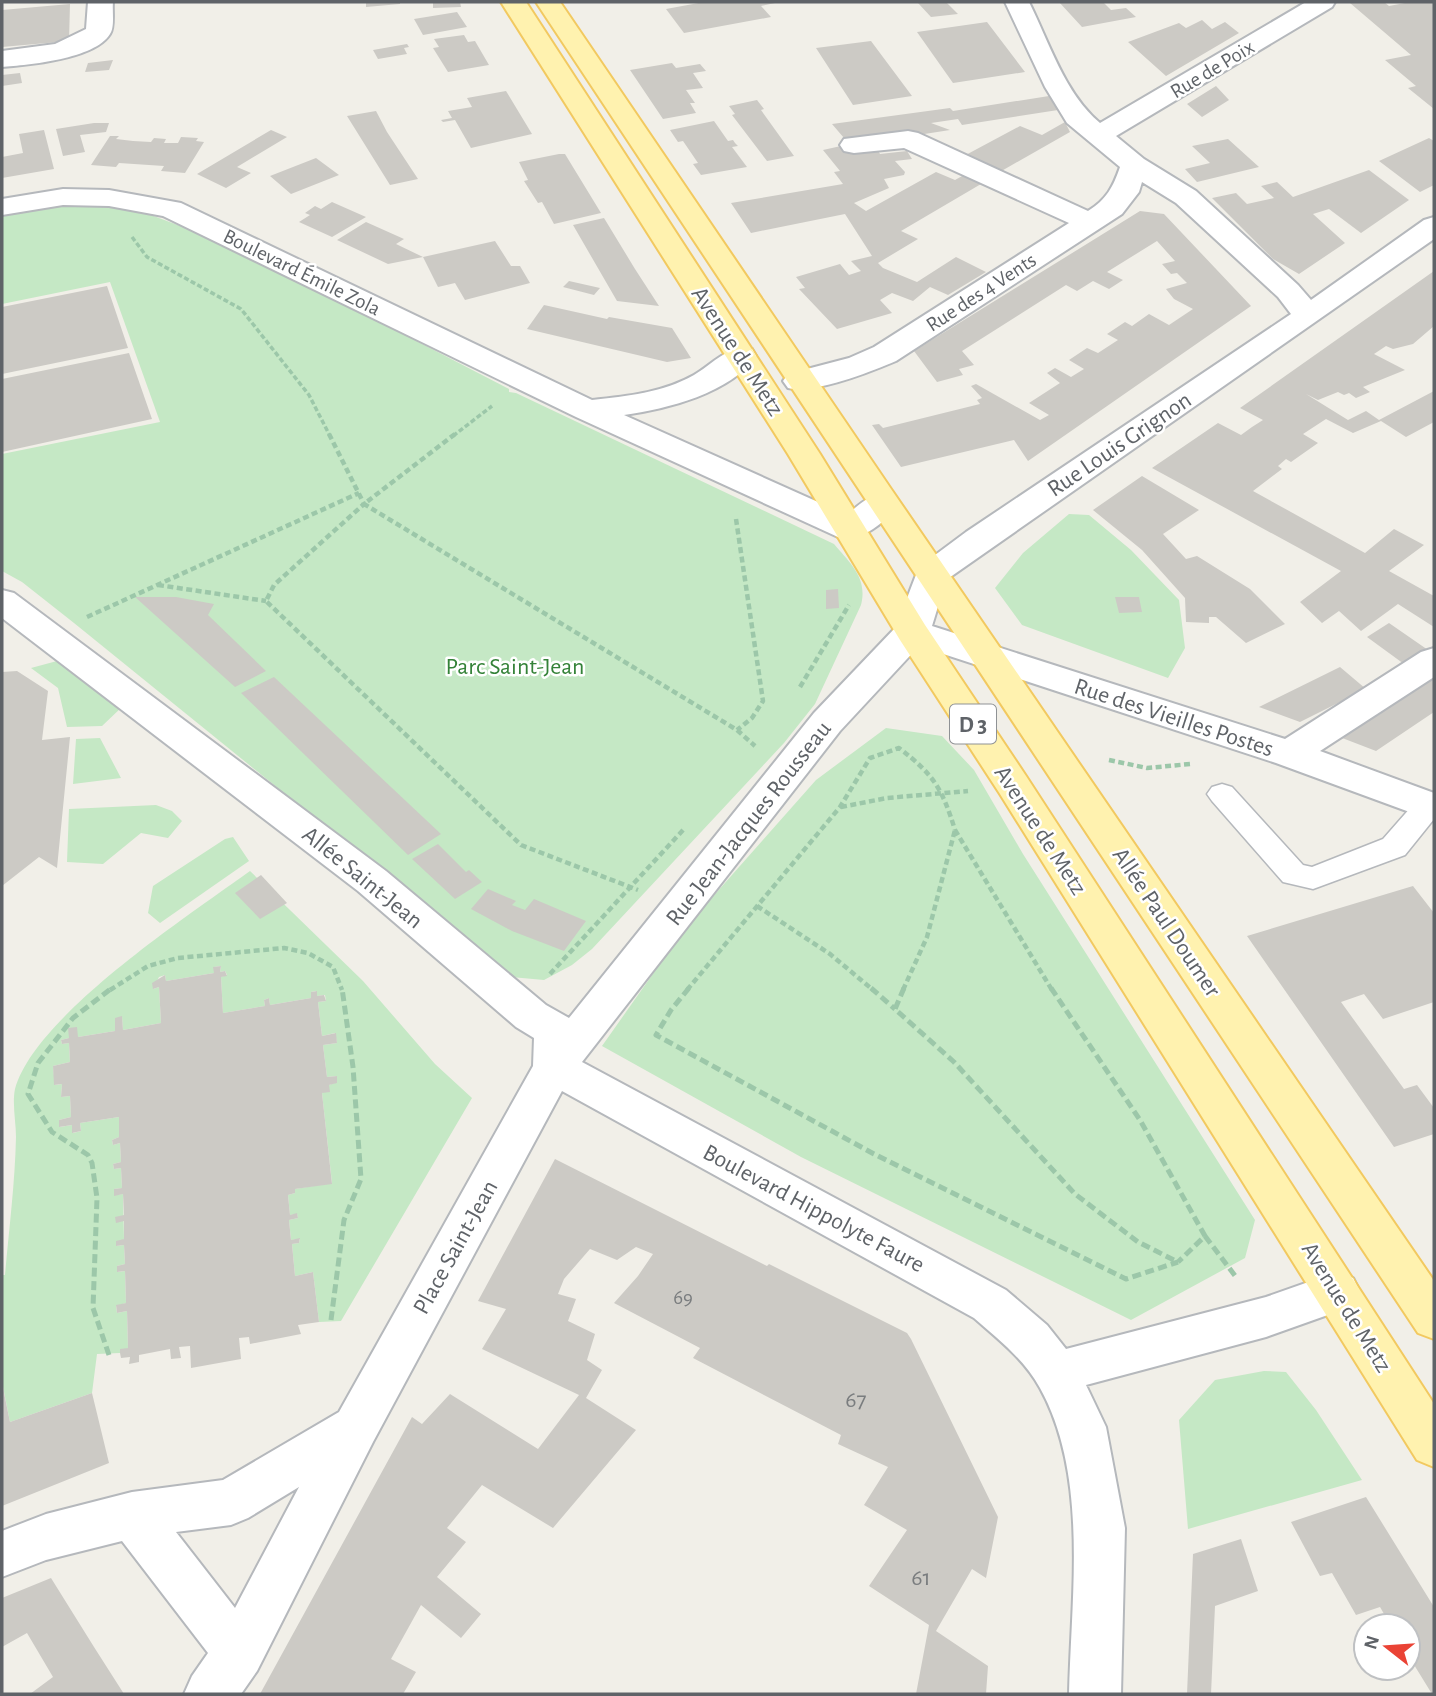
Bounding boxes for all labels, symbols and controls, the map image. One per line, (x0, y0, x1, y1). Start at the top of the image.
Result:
street label: Rue de Poix (1167, 36, 1258, 103)
street label: Boulevard Émile Zola (220, 224, 385, 320)
street label: Rue des 4 Vents (923, 249, 1040, 336)
street label: Avenue de Metz (687, 283, 788, 420)
street label: Rue Louis Grignon (1043, 388, 1196, 502)
park label: Parc Saint-Jean (446, 655, 584, 679)
street label: Rue des Vieilles Postes (1071, 674, 1276, 761)
road number: D 3 (950, 704, 996, 744)
street label: Rue Jean-Jacques Rousseau (662, 717, 836, 930)
street label: Avenue de Metz (990, 762, 1091, 899)
street label: Allée Saint-Jean (298, 822, 427, 933)
street label: Allée Paul Doumer (1108, 844, 1225, 1002)
street label: Boulevard Hippolyte Faure (699, 1140, 928, 1277)
street label: Place Saint-Jean (409, 1176, 503, 1319)
street label: Avenue de Metz (1297, 1238, 1396, 1377)
house number: 69 (673, 1287, 693, 1308)
house number: 67 (845, 1388, 867, 1412)
house number: 61 (911, 1566, 931, 1590)
north arrow (1352, 1612, 1422, 1682)
text: N (1361, 1633, 1383, 1652)

